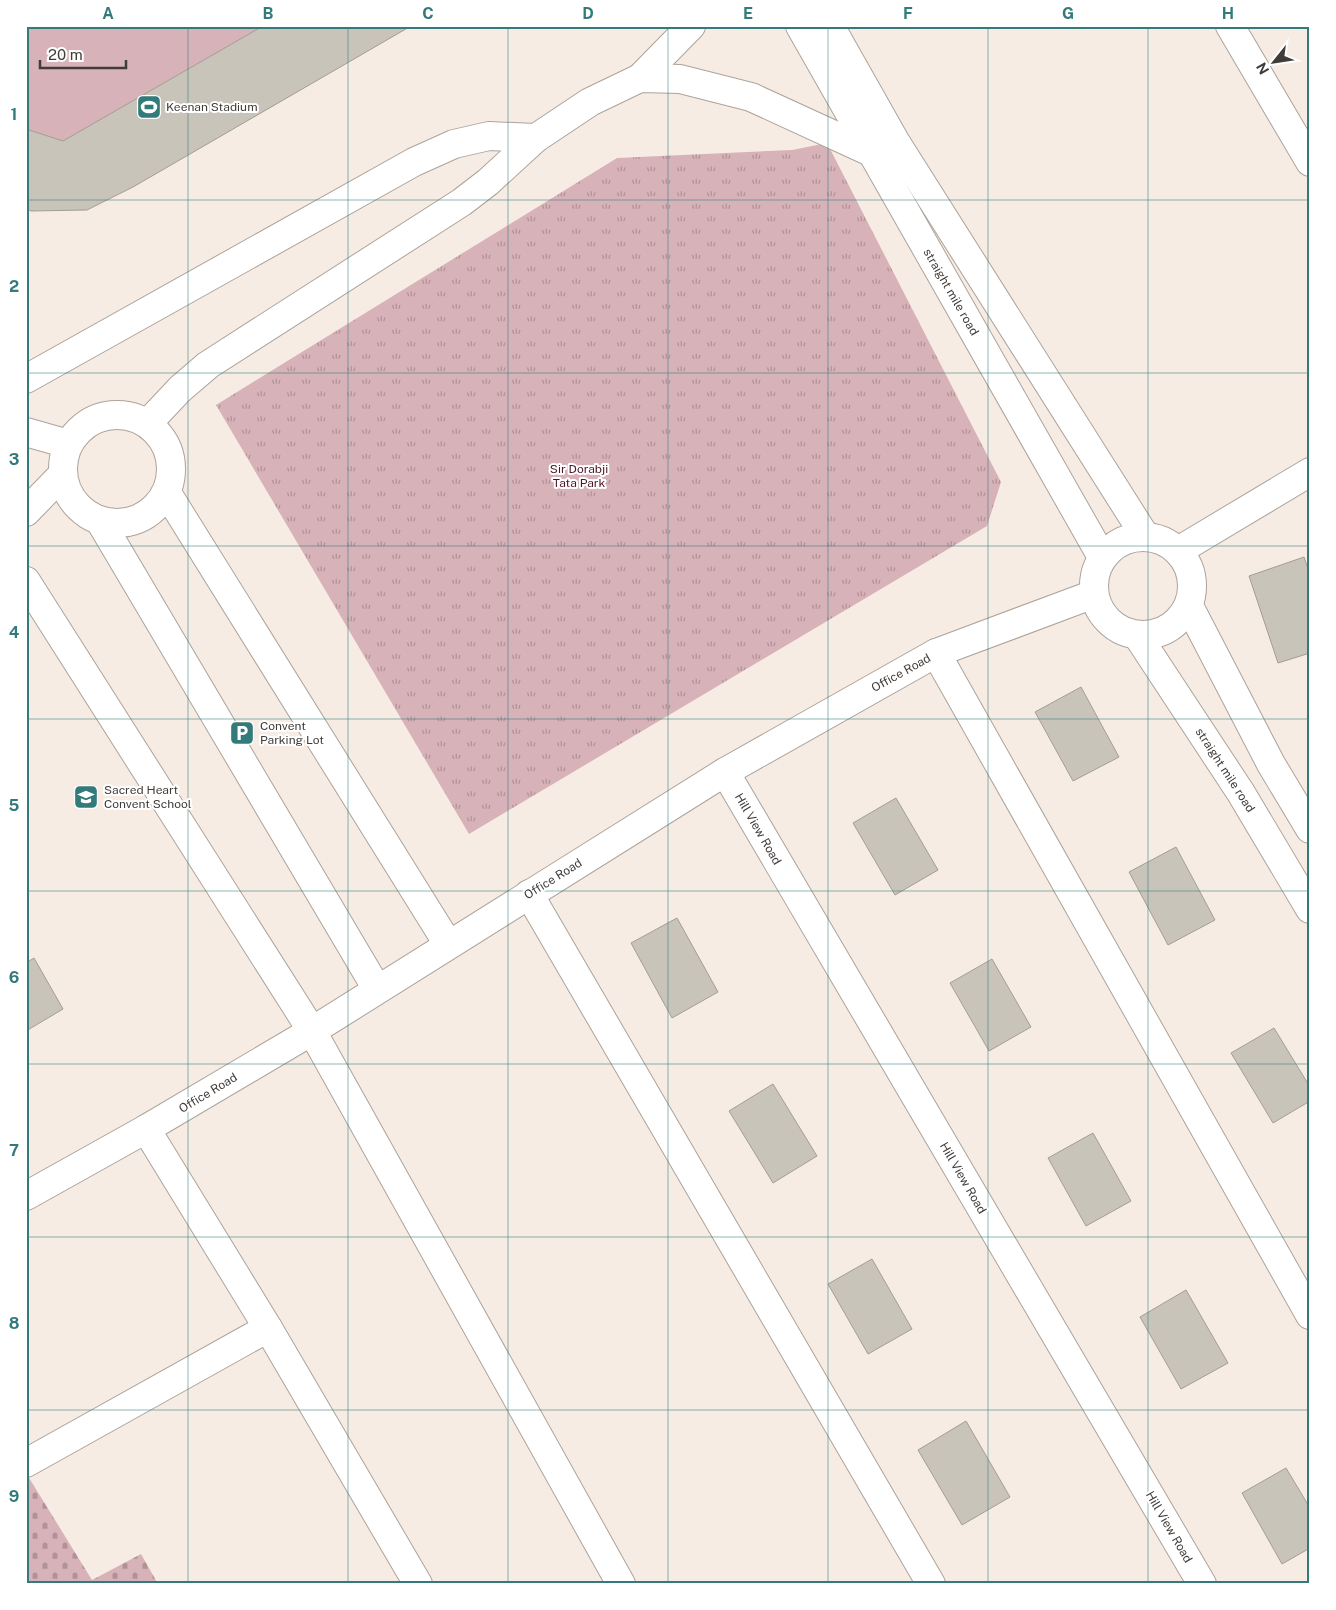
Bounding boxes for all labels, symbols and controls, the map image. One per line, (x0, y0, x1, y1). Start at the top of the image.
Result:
text: A (102, 4, 114, 23)
text: B (263, 4, 274, 23)
text: C (422, 4, 434, 23)
text: D (582, 4, 594, 23)
text: E (743, 4, 753, 23)
text: F (903, 4, 913, 23)
text: G (1062, 4, 1074, 23)
text: H (1222, 4, 1234, 23)
scale bar (40, 38, 126, 70)
north arrow (1248, 38, 1298, 88)
text: 20 m (48, 46, 83, 63)
text: N (1253, 60, 1272, 77)
sports icon: Keenan Stadium (136, 94, 162, 120)
place label: Keenan Stadium (166, 100, 258, 114)
text: 1 (11, 105, 17, 124)
street label: straight mile road (920, 246, 982, 338)
text: 2 (9, 277, 19, 296)
text: 3 (9, 450, 19, 469)
park label: Sir Dorabji Tata Park (550, 462, 608, 490)
text: 4 (9, 623, 20, 642)
street label: Office Road (869, 651, 933, 695)
place label: Convent Parking Lot (260, 719, 324, 747)
parking icon: Convent Parking Lot (229, 720, 255, 746)
street label: straight mile road (1192, 725, 1258, 815)
place label: Sacred Heart Convent School (104, 783, 192, 811)
school or university icon: Sacred Heart Convent School (73, 784, 99, 810)
street label: Hill View Road (732, 791, 784, 867)
text: 5 (9, 796, 20, 815)
street label: Office Road (522, 856, 584, 902)
text: 6 (9, 968, 19, 987)
street label: Office Road (176, 1070, 240, 1116)
street label: Hill View Road (937, 1140, 989, 1216)
text: 7 (9, 1141, 19, 1160)
text: 8 (9, 1314, 20, 1333)
text: 9 (9, 1487, 19, 1506)
street label: Hill View Road (1143, 1489, 1195, 1565)

